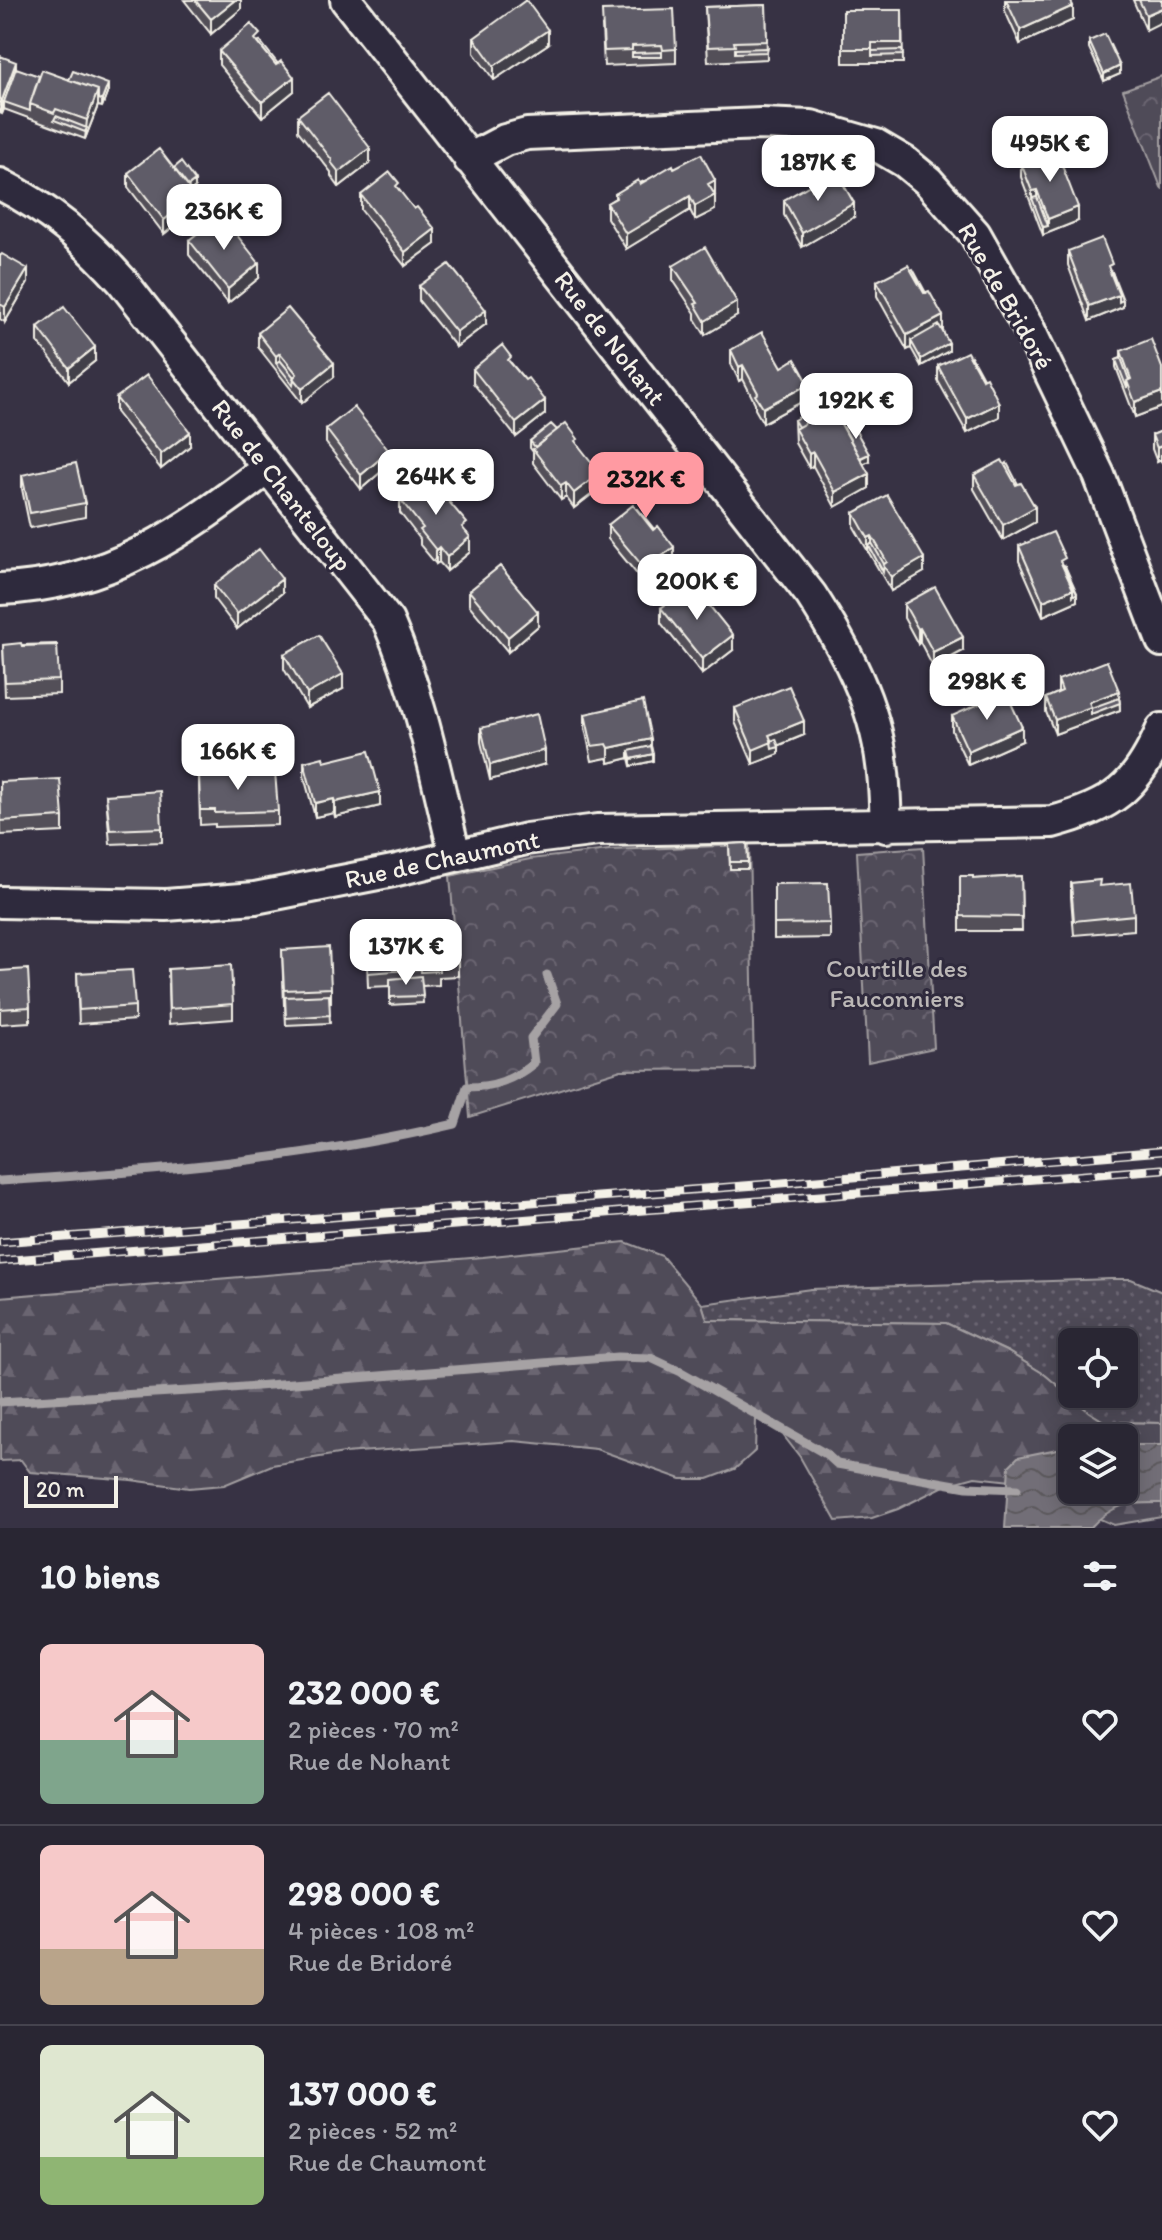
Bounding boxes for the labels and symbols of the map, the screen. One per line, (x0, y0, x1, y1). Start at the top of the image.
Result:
pin: 495K € (985, 116, 1115, 184)
pin: 187K € (753, 135, 883, 203)
pin: 236K € (159, 184, 289, 252)
street label: Rue de Bridoré (951, 217, 1061, 375)
street label: Rue de Nohant (547, 264, 673, 412)
pin: 192K € (791, 373, 921, 441)
street label: Rue de Chanteloup (205, 392, 359, 578)
pin: 264K € (371, 449, 501, 517)
pin: 232K € (581, 452, 711, 520)
pin: 200K € (632, 554, 762, 622)
pin: 298K € (922, 654, 1052, 722)
pin: 166K € (173, 724, 303, 792)
street label: Rue de Chaumont (342, 823, 543, 895)
pin: 137K € (341, 919, 471, 987)
park label: Courtille des Fauconniers (826, 952, 968, 1014)
scale bar (24, 1472, 118, 1508)

